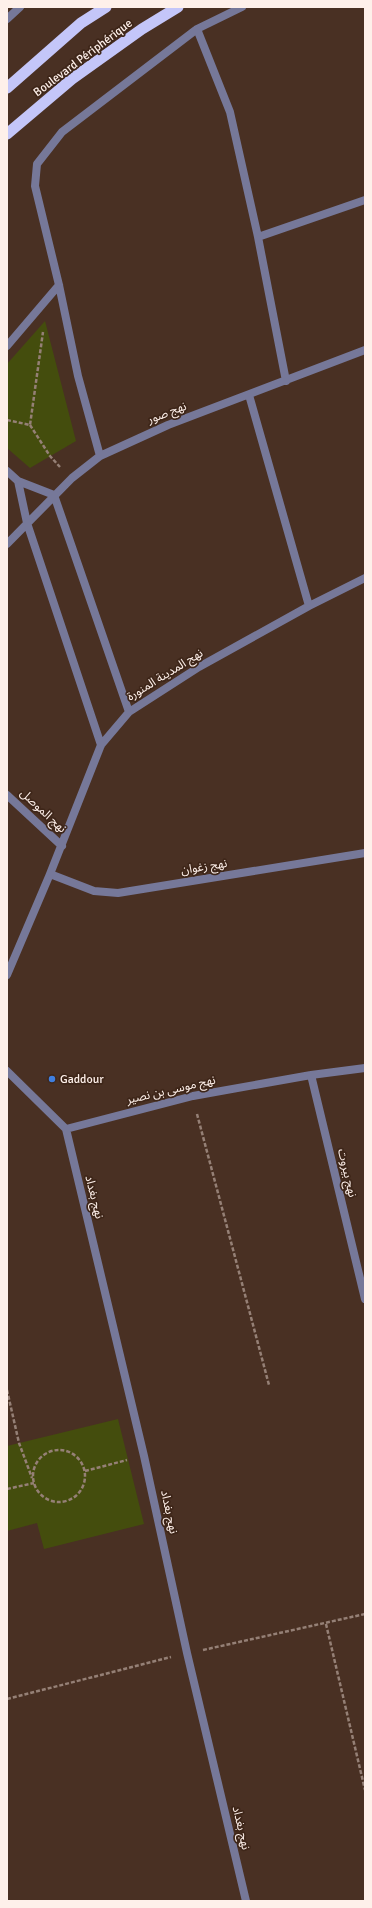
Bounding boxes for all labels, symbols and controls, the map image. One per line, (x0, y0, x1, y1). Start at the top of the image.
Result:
street label: Boulevard Périphérique (30, 16, 136, 100)
street label: نهج صور (144, 399, 189, 429)
street label: نهج المدينة المنورة (124, 646, 206, 705)
street label: نهج الموصل (16, 786, 69, 837)
street label: نهج زغوان (180, 856, 228, 879)
place label: Gaddour (60, 1072, 104, 1087)
street label: نهج موسى بن نصير (124, 1072, 217, 1109)
marker: Gaddour (47, 1074, 57, 1084)
street label: نهج بيروت (333, 1147, 360, 1199)
street label: نهج بغداد (80, 1174, 107, 1220)
street label: نهج بغداد (156, 1489, 181, 1535)
street label: نهج بغداد (228, 1805, 253, 1851)

